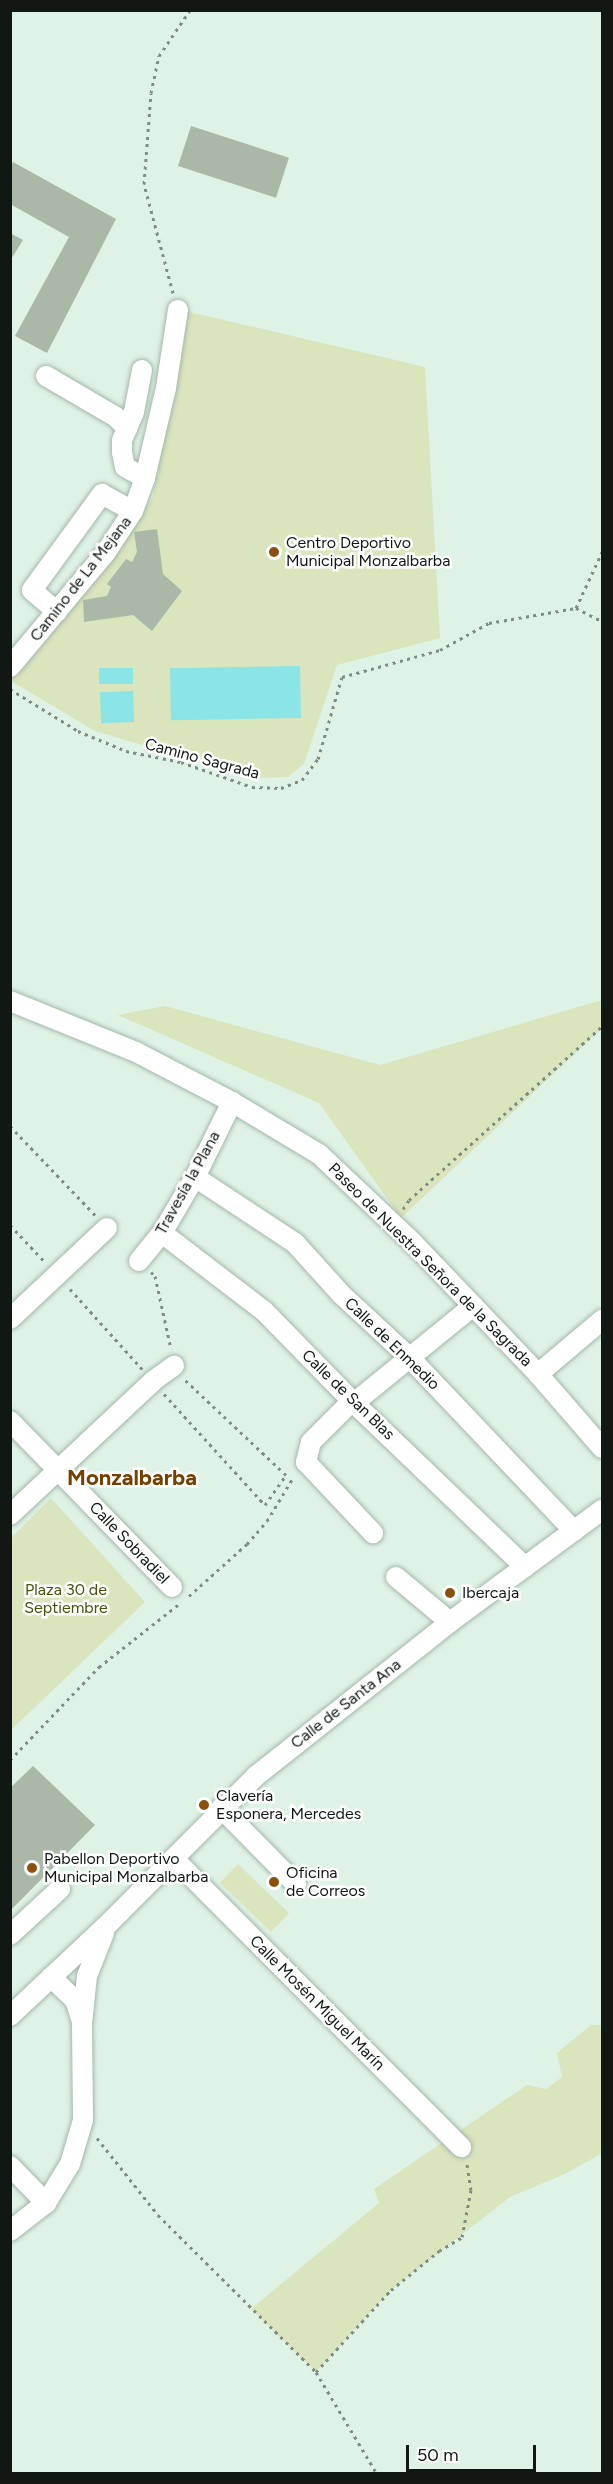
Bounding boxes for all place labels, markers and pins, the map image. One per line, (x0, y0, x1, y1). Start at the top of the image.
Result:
place label: Centro Deportivo Municipal Monzalbarba (286, 533, 450, 571)
marker: Centro Deportivo Municipal Monzalbarba (267, 545, 281, 559)
place label: Ibercaja (462, 1583, 519, 1603)
marker: Ibercaja (443, 1586, 457, 1600)
place label: Clavería Esponera, Mercedes (216, 1786, 361, 1824)
marker: Clavería Esponera, Mercedes (197, 1798, 211, 1812)
place label: Pabellon Deportivo Municipal Monzalbarba (44, 1849, 208, 1887)
marker: Pabellon Deportivo Municipal Monzalbarba (25, 1861, 39, 1875)
place label: Oficina de Correos (286, 1863, 365, 1901)
marker: Oficina de Correos (267, 1875, 281, 1889)

